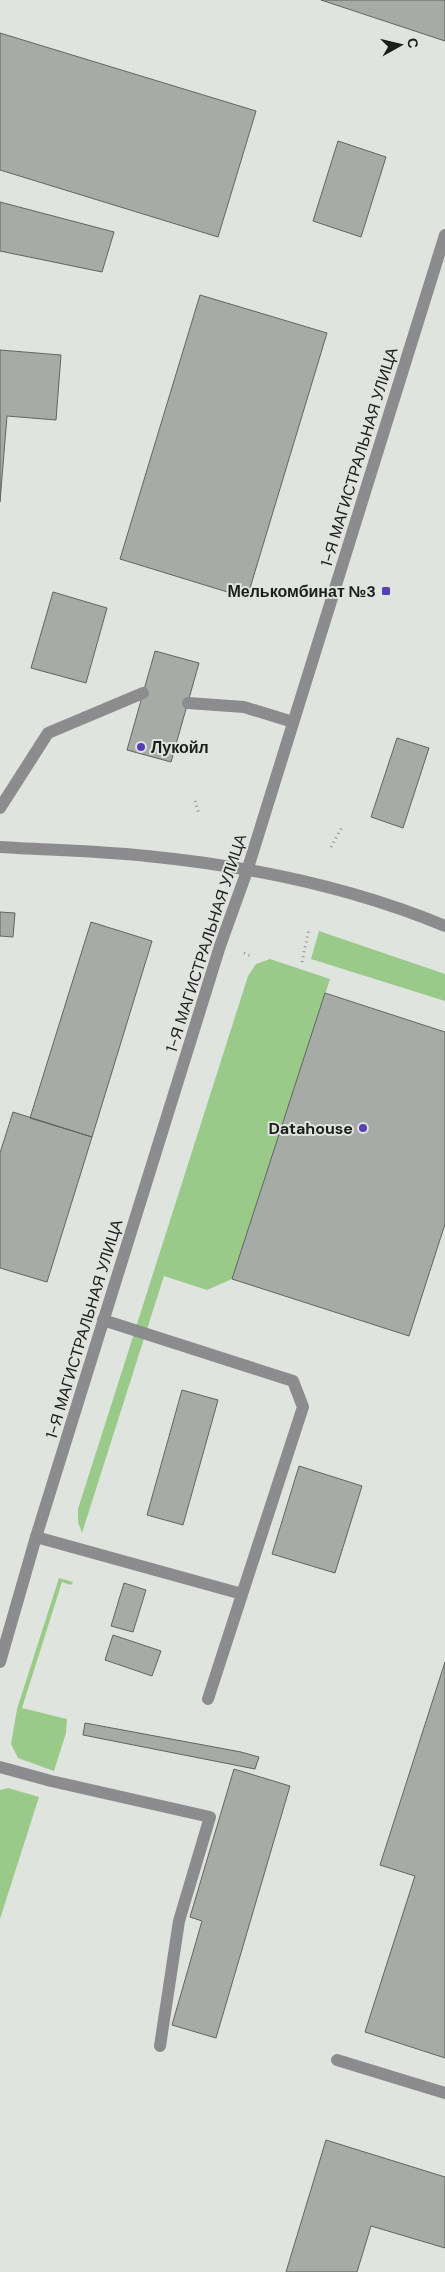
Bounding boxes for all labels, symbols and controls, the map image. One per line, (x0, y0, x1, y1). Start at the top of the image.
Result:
north arrow (375, 20, 425, 70)
text: С (403, 37, 422, 49)
street label: 1-Я МАГИСТРАЛЬНАЯ УЛИЦА (316, 344, 402, 569)
place label: Мелькомбинат №3 (227, 581, 376, 602)
marker: Мелькомбинат №3 (380, 585, 392, 597)
place label: Лукойл (151, 737, 209, 758)
marker: Лукойл (135, 741, 147, 753)
street label: 1-Я МАГИСТРАЛЬНАЯ УЛИЦА (161, 831, 251, 1055)
place label: Datahouse (268, 1118, 353, 1139)
marker: Datahouse (357, 1122, 369, 1134)
street label: 1-Я МАГИСТРАЛЬНАЯ УЛИЦА (41, 1216, 127, 1441)

